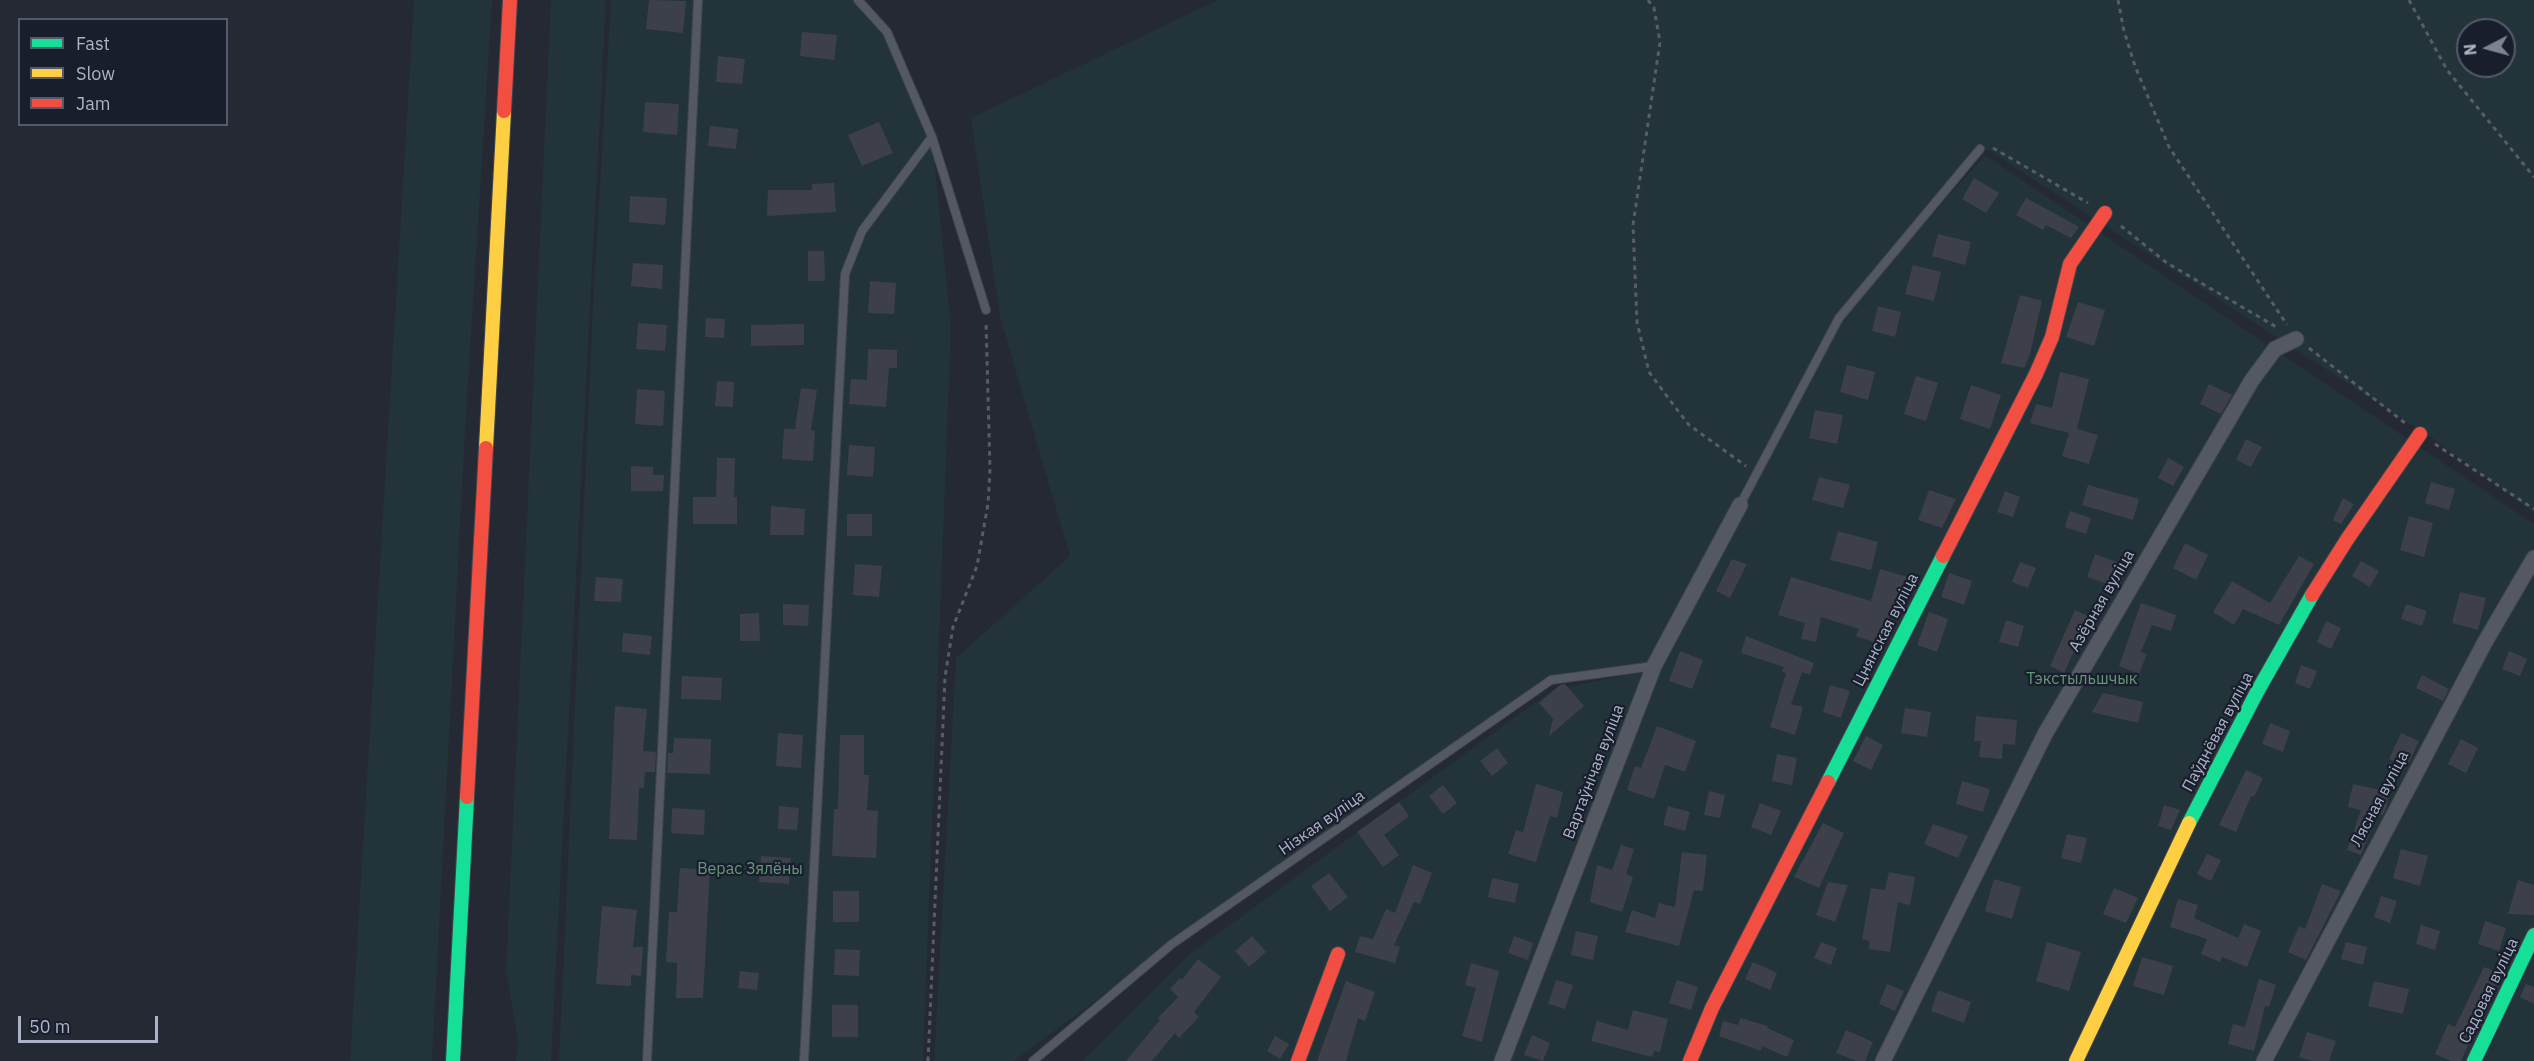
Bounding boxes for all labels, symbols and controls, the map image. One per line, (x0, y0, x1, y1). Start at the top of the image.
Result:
legend (18, 18, 228, 126)
north arrow (2456, 18, 2516, 78)
text: Fast (76, 32, 110, 55)
text: N (2460, 43, 2481, 56)
text: Slow (76, 62, 115, 85)
text: Jam (76, 92, 111, 115)
street label: Азёрная вуліца (2065, 547, 2139, 655)
street label: Цнянская вуліца (1849, 570, 1923, 690)
park label: Тэкстыльшчык (2026, 669, 2138, 689)
street label: Паўднёвая вуліца (2178, 669, 2258, 795)
street label: Вартаўнічая вуліца (1560, 702, 1628, 842)
street label: Лясная вуліца (2347, 748, 2413, 850)
street label: Нізкая вуліца (1275, 786, 1369, 860)
park label: Верас Зялёны (697, 859, 803, 879)
street label: Садовая вуліца (2455, 935, 2523, 1047)
scale bar (21, 1004, 160, 1042)
text: 50 m (29, 1015, 71, 1038)

